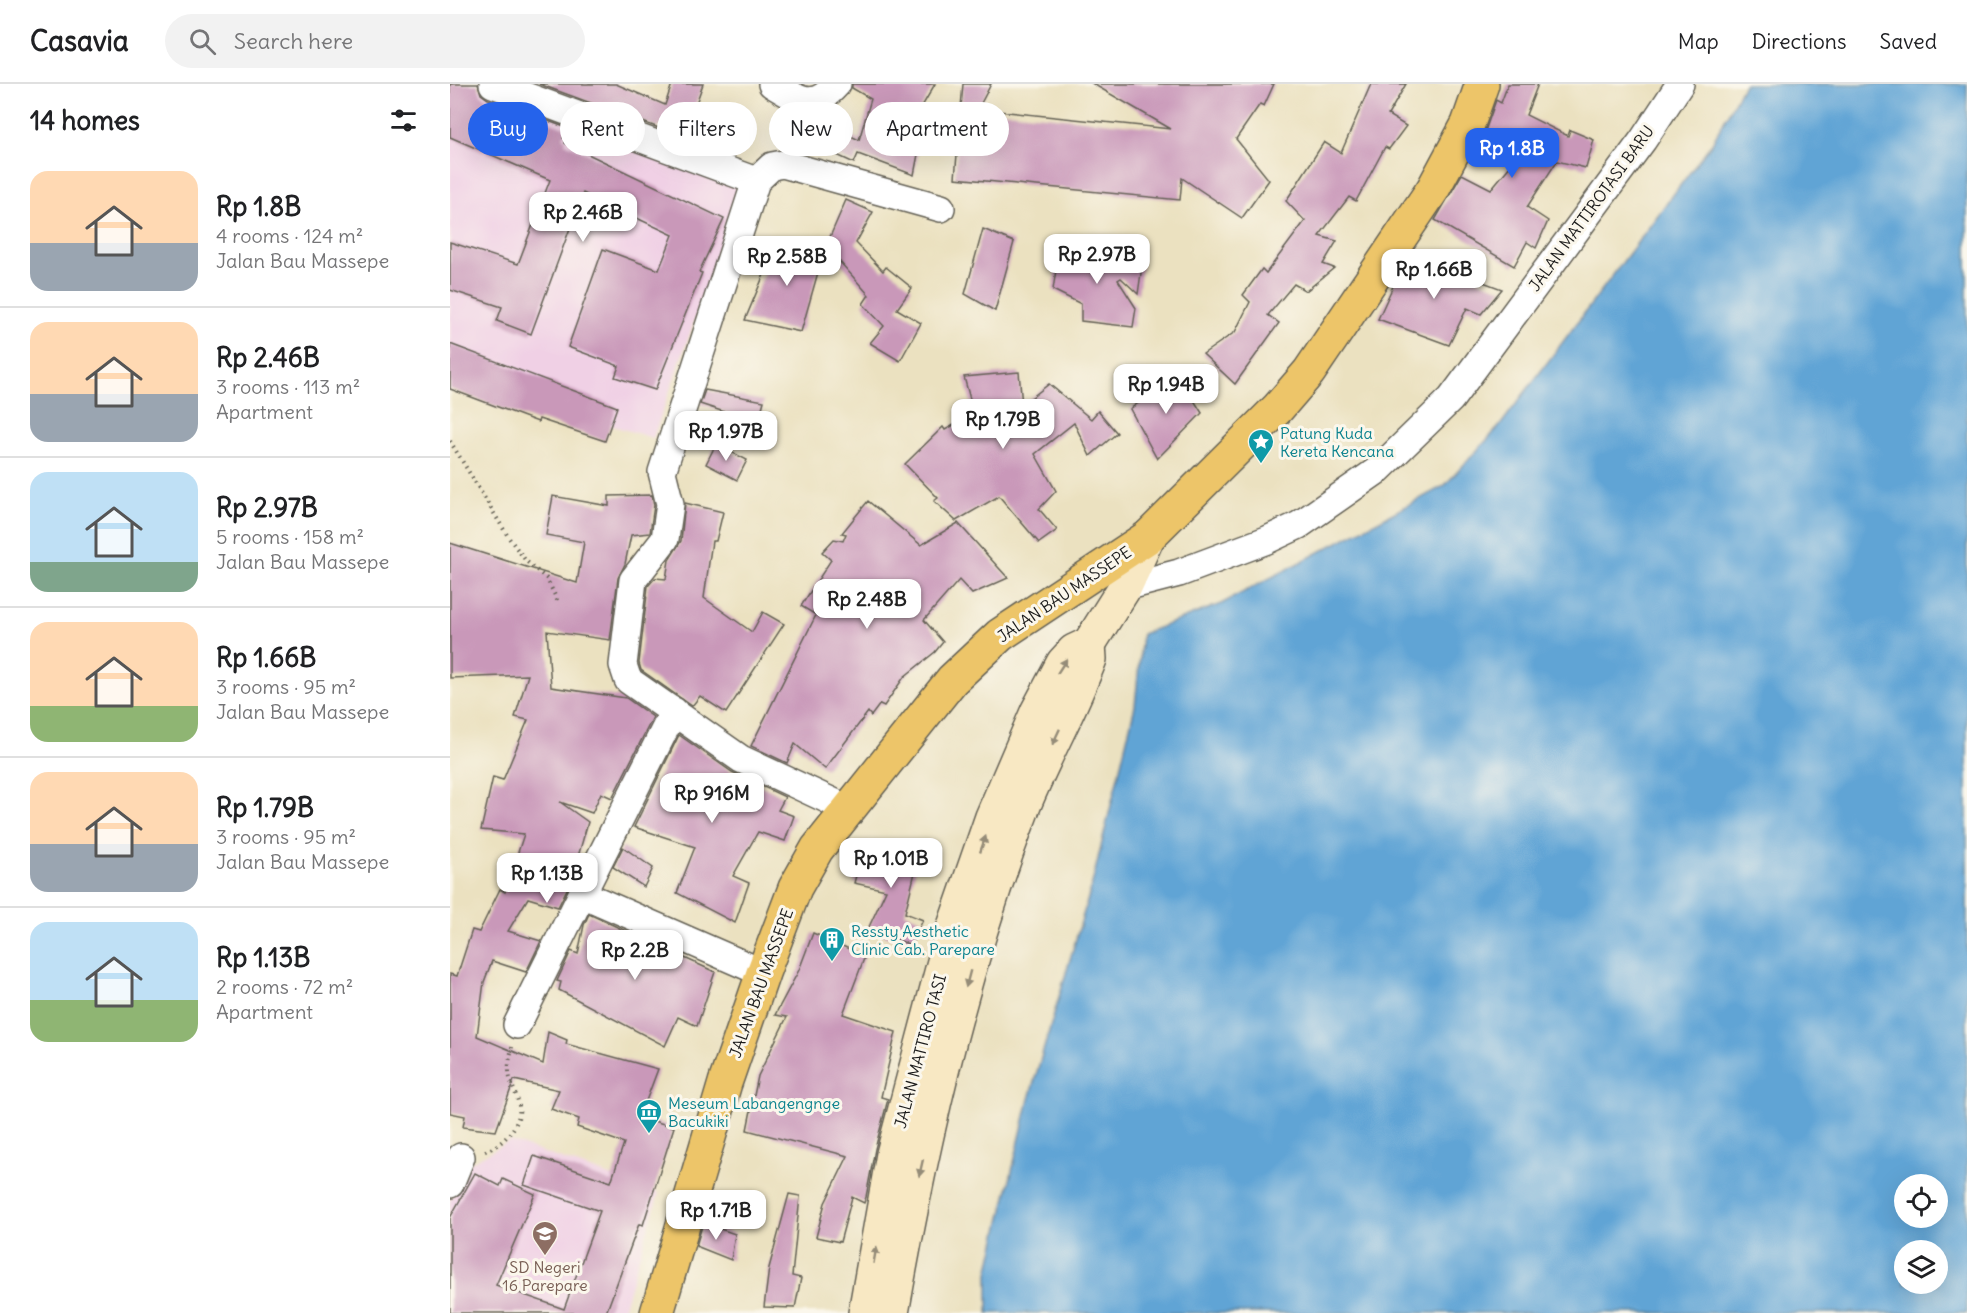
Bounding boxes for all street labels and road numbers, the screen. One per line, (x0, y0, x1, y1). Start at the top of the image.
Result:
street label: JALAN MATTIROTASI BARU (1524, 121, 1658, 295)
street label: JALAN BAU MASSEPE (993, 542, 1135, 646)
street label: JALAN BAU MASSEPE (725, 906, 797, 1060)
street label: JALAN MATTIRO TASI (890, 972, 950, 1130)

